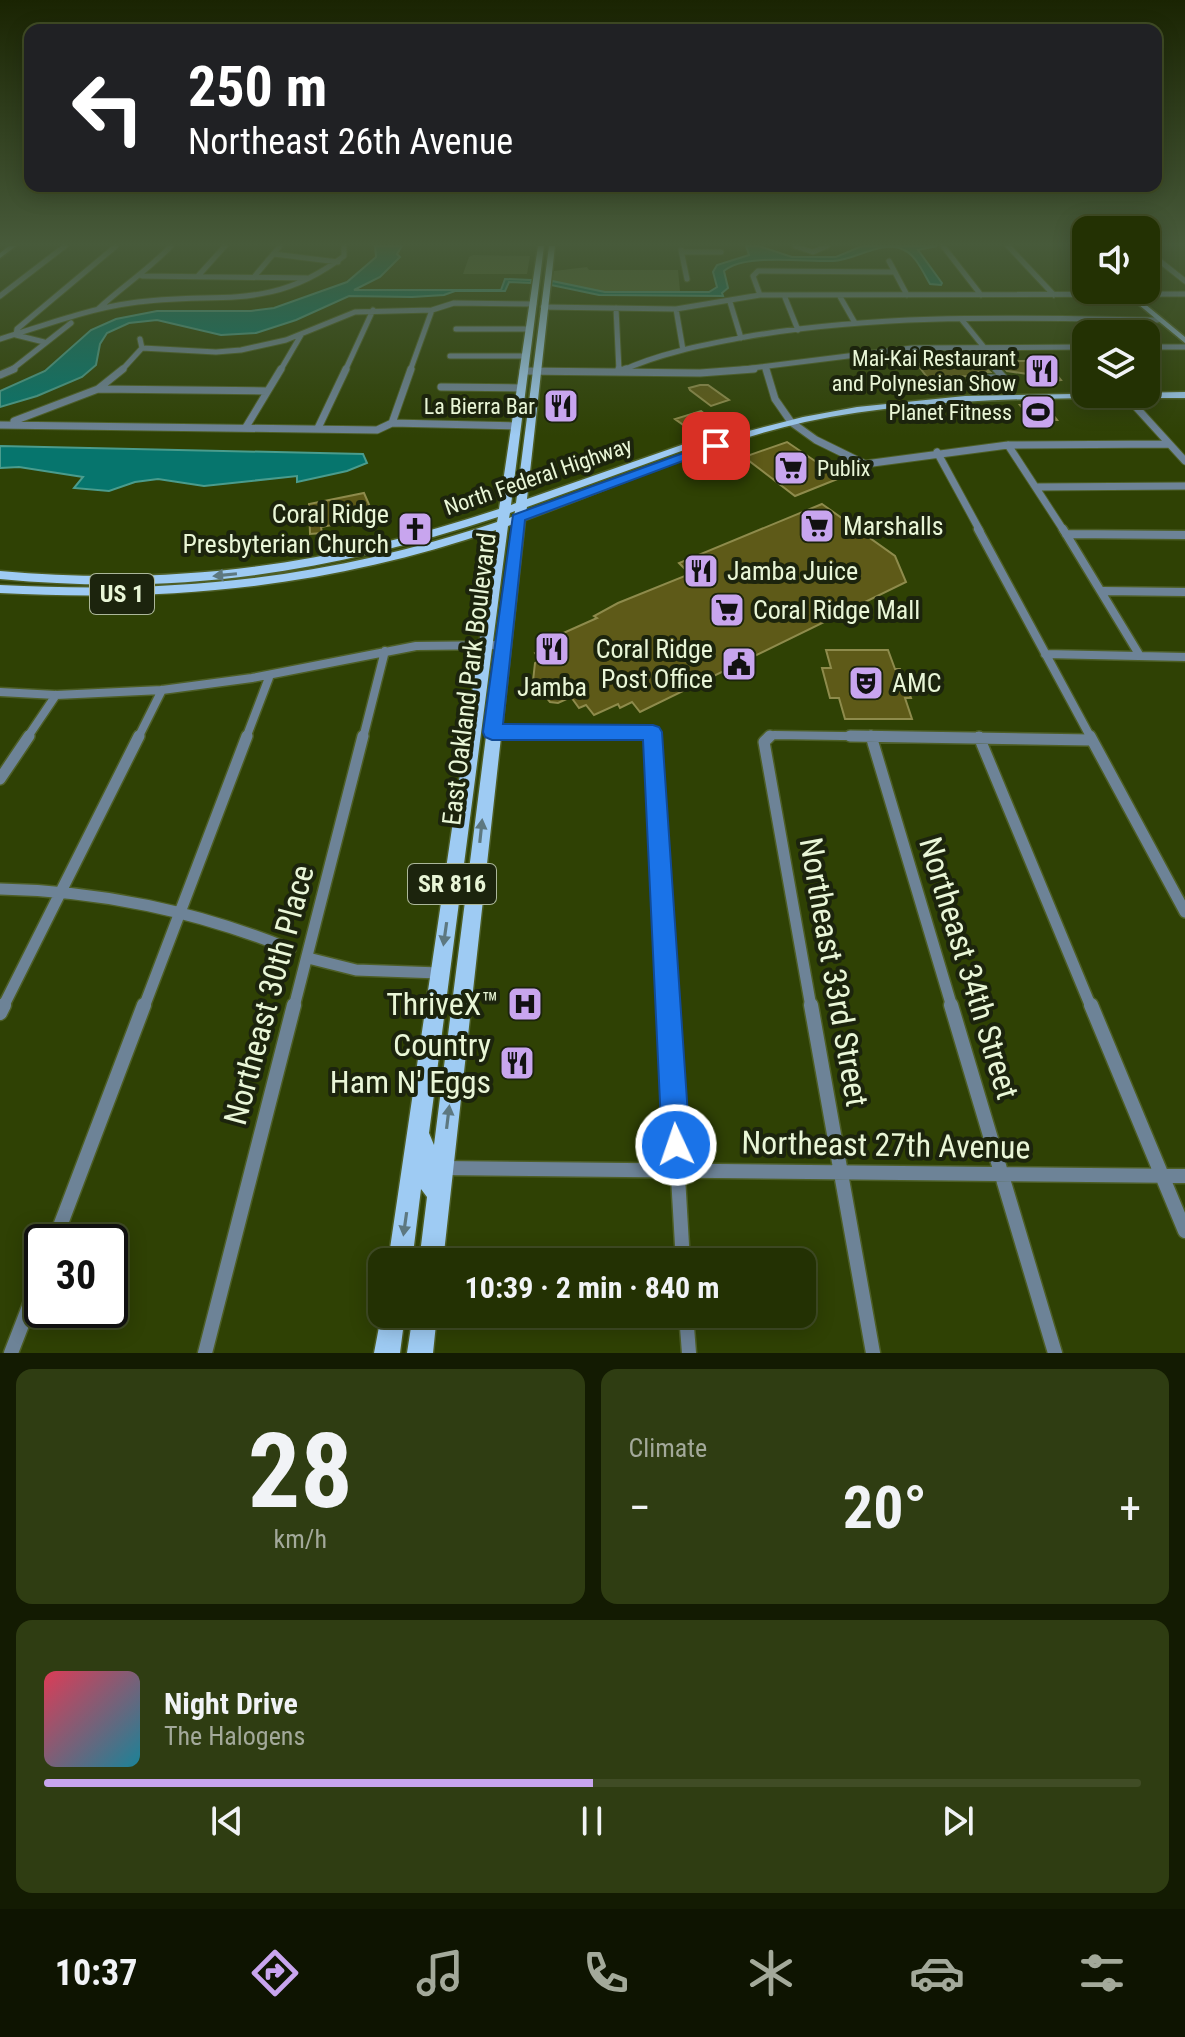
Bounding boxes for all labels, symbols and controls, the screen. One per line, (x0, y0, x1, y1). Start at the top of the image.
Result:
text: 250 m (188, 54, 327, 120)
icon: left (56, 56, 160, 160)
text: Northeast 26th Avenue (188, 121, 513, 163)
map controls (1072, 216, 1160, 408)
button: sound (1072, 216, 1160, 304)
button: layers (1072, 320, 1160, 408)
place label: Mai-Kai Restaurant and Polynesian Show (832, 346, 1016, 396)
restaurant icon: Mai-Kai Restaurant and Polynesian Show (1023, 352, 1061, 390)
restaurant icon: La Bierra Bar (542, 387, 580, 425)
sports icon: Planet Fitness (1019, 393, 1057, 431)
place label: La Bierra Bar (424, 394, 535, 419)
place label: Planet Fitness (889, 400, 1012, 425)
pin (682, 412, 750, 480)
icon: arrive (694, 424, 738, 468)
street label: North Federal Highway (441, 433, 635, 520)
supermarket icon: Publix (772, 449, 810, 487)
place label: Publix (817, 456, 871, 481)
place label: Coral Ridge Presbyterian Church (182, 499, 389, 559)
supermarket icon: Marshalls (798, 507, 836, 545)
church icon: Coral Ridge Presbyterian Church (396, 510, 434, 548)
place label: Marshalls (843, 511, 944, 541)
street label: East Oakland Park Boulevard (436, 531, 502, 827)
restaurant icon: Jamba Juice (682, 552, 720, 590)
place label: Jamba Juice (727, 556, 858, 586)
one-way arrow (212, 568, 237, 581)
road number: US 1 (90, 574, 154, 614)
supermarket icon: Coral Ridge Mall (708, 591, 746, 629)
place label: Coral Ridge Mall (753, 595, 920, 625)
restaurant icon: Jamba (533, 630, 571, 668)
place label: Coral Ridge Post Office (596, 634, 713, 694)
public building icon: Coral Ridge Post Office (720, 645, 758, 683)
theatre icon: AMC (847, 664, 885, 702)
place label: AMC (892, 668, 941, 698)
place label: Jamba (517, 672, 587, 702)
one-way arrow (474, 818, 487, 843)
street label: Northeast 34th Street (911, 832, 1027, 1104)
street label: Northeast 33rd Street (792, 835, 876, 1109)
street label: Northeast 30th Place (216, 861, 322, 1129)
road number: SR 816 (408, 864, 496, 904)
one-way arrow (438, 922, 451, 947)
place label: ThriveX™ (386, 985, 499, 1023)
hospital icon: ThriveX™ (506, 985, 544, 1023)
place label: Country Ham N' Eggs (330, 1026, 491, 1101)
restaurant icon: Country Ham N' Eggs (498, 1044, 536, 1082)
position arrow (634, 1103, 718, 1187)
one-way arrow (442, 1104, 455, 1129)
street label: Northeast 27th Avenue (741, 1123, 1031, 1167)
one-way arrow (398, 1211, 411, 1236)
speed limit sign: 30 (24, 1224, 128, 1328)
text: 10:39 · 2 min · 840 m (465, 1270, 719, 1305)
text: 28 (248, 1411, 353, 1532)
text: Climate (629, 1433, 707, 1463)
text: 20° (843, 1472, 927, 1543)
text: − (629, 1482, 651, 1534)
text: + (1119, 1482, 1141, 1534)
text: km/h (274, 1524, 327, 1554)
text: Night Drive (164, 1686, 298, 1721)
text: The Halogens (164, 1721, 305, 1751)
icon: previous (205, 1799, 249, 1843)
icon: pause (570, 1799, 614, 1843)
icon: next (936, 1799, 980, 1843)
icon: directions (247, 1945, 303, 2001)
icon: music (412, 1945, 468, 2001)
icon: phone (578, 1945, 634, 2001)
icon: climate (743, 1945, 799, 2001)
icon: car (909, 1945, 965, 2001)
icon: filters (1074, 1945, 1130, 2001)
text: 10:37 (55, 1952, 137, 1994)

